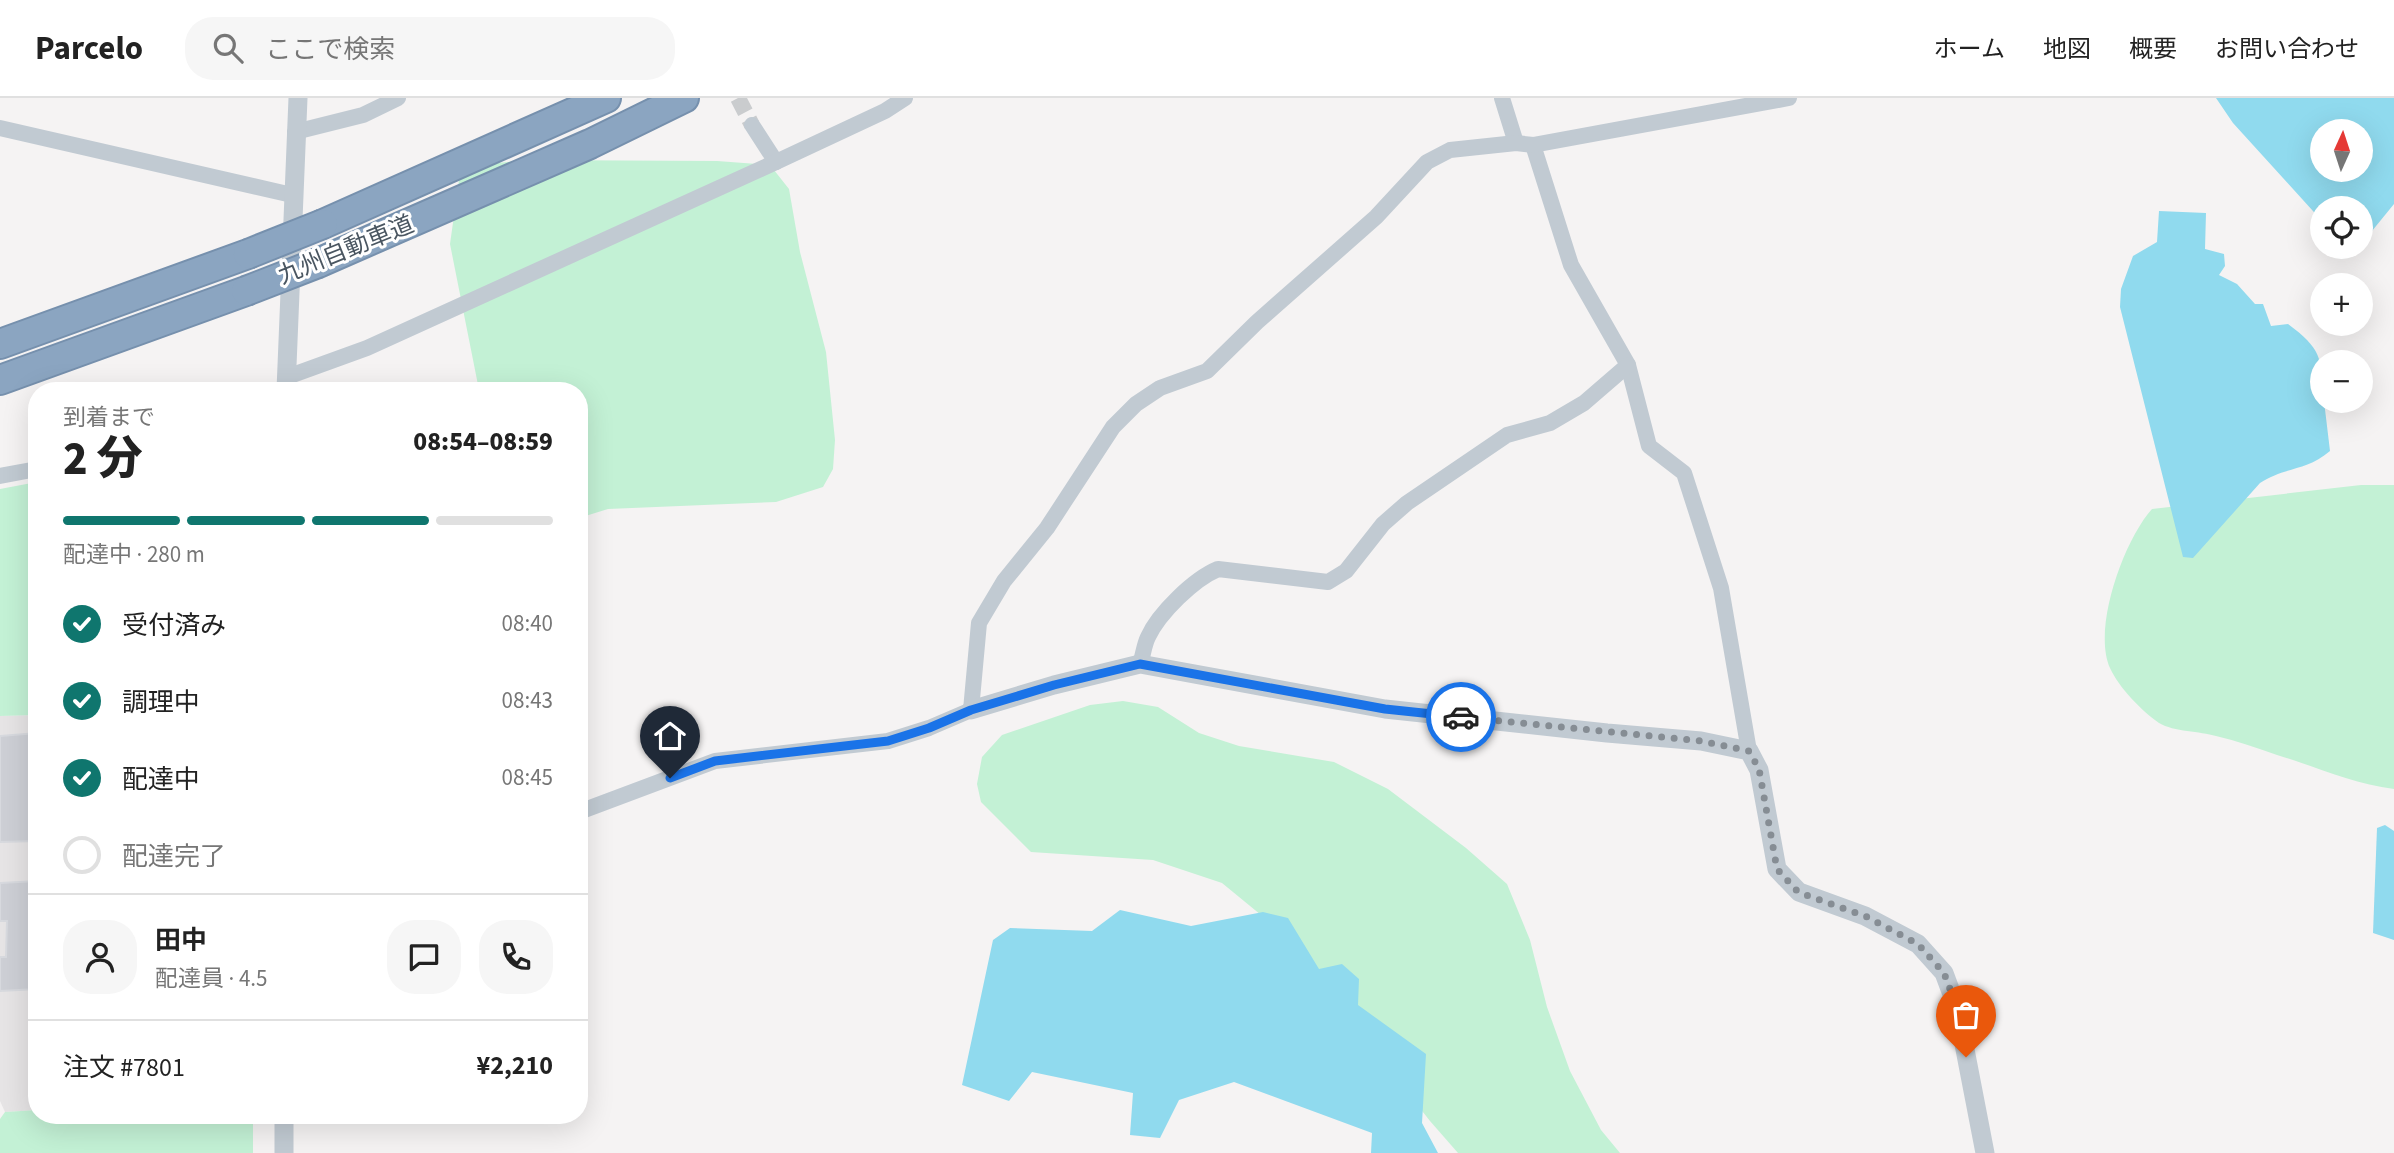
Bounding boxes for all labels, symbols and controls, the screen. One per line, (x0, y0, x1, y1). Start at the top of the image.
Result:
search box (185, 17, 675, 80)
text: Parcelo (35, 25, 143, 72)
icon: search (209, 29, 247, 67)
text: ここで検索 (265, 31, 395, 68)
text: ホーム (1934, 32, 2005, 67)
text: 地図 (2043, 32, 2091, 67)
text: 概要 (2129, 32, 2177, 67)
text: お問い合わせ (2215, 32, 2359, 67)
north arrow (2310, 119, 2373, 182)
map controls (2310, 119, 2373, 413)
button: locate (2310, 196, 2373, 259)
street label: 九州自動車道 (273, 207, 419, 293)
button: + (2310, 273, 2373, 336)
button: − (2310, 350, 2373, 413)
text: 到着まで (63, 401, 155, 434)
text: 08:54–08:59 (413, 423, 553, 460)
text: 2 分 (63, 427, 143, 492)
text: 配達中 · 280 m (63, 538, 205, 571)
icon: check (63, 605, 101, 643)
text: 受付済み (122, 607, 226, 644)
text: 08:40 (502, 607, 553, 640)
icon: check (63, 682, 101, 720)
courier (1426, 682, 1496, 752)
text: 調理中 (122, 684, 200, 721)
text: 08:43 (502, 684, 553, 717)
icon: car (1442, 698, 1480, 736)
pin (640, 706, 700, 778)
icon: home (651, 717, 689, 755)
icon: check (63, 759, 101, 797)
text: 配達中 (122, 761, 200, 798)
text: 08:45 (502, 761, 553, 794)
text: 配達完了 (122, 838, 226, 875)
button: person (63, 920, 137, 994)
button: chat (387, 920, 461, 994)
button: phone (479, 920, 553, 994)
text: 田中 (155, 922, 207, 959)
text: 配達員 · 4.5 (155, 962, 268, 995)
pin (1936, 985, 1996, 1057)
icon: bag (1947, 996, 1985, 1034)
text: ¥2,210 (477, 1047, 553, 1084)
text: 注文 #7801 (63, 1049, 185, 1086)

